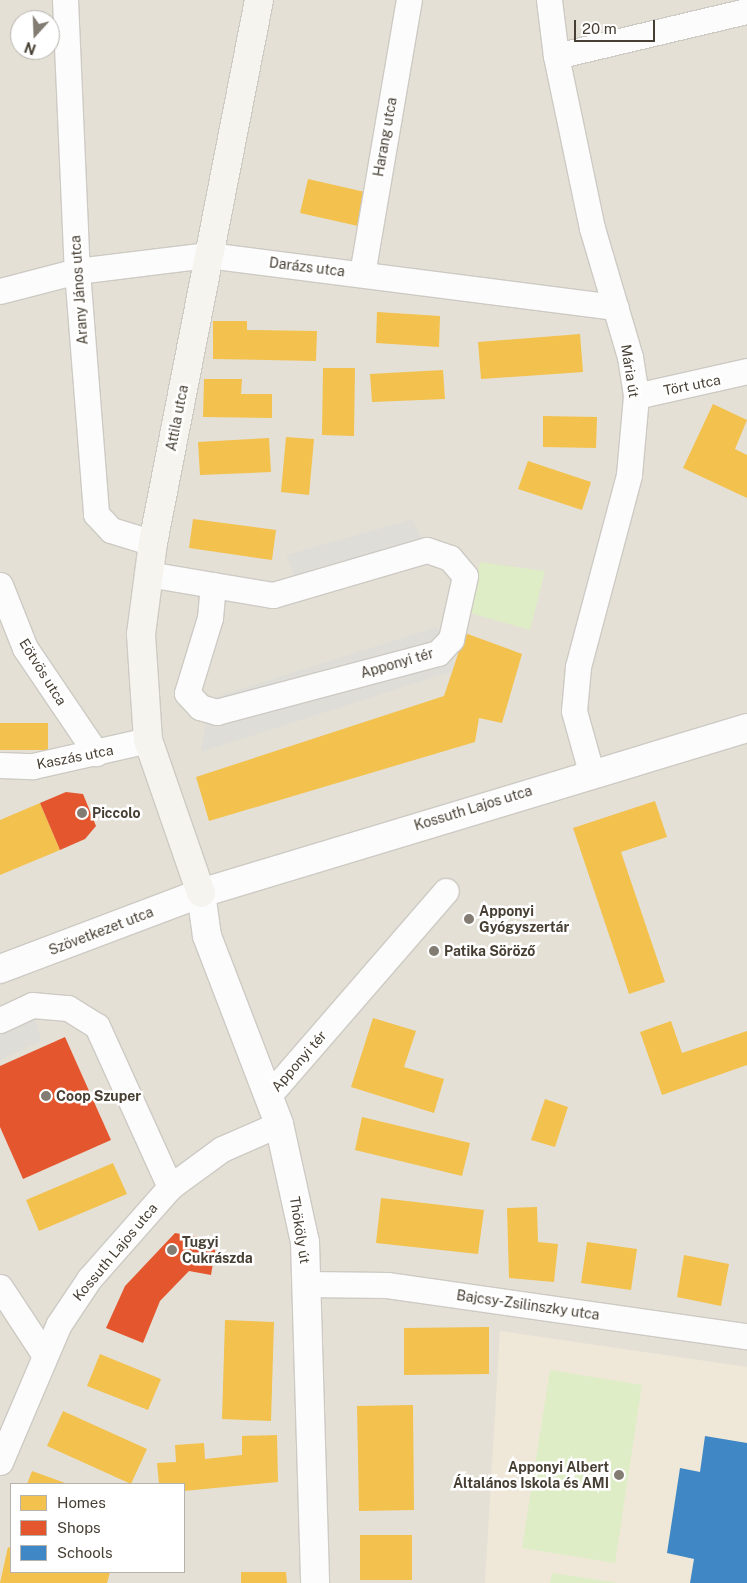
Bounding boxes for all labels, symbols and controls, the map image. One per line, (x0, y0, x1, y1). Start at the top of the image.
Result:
north arrow (10, 10, 60, 60)
scale bar (577, 10, 658, 42)
text: 20 m (582, 20, 617, 37)
text: N (22, 39, 38, 58)
street label: Harang utca (370, 96, 400, 178)
street label: Arany János utca (67, 235, 91, 345)
street label: Darázs utca (268, 254, 346, 280)
street label: Mária út (617, 343, 643, 399)
street label: Tört utca (662, 371, 722, 399)
street label: Attila utca (162, 384, 192, 452)
street label: Eötvös utca (16, 636, 70, 708)
street label: Apponyi tér (358, 645, 436, 681)
street label: Kaszás utca (35, 741, 115, 773)
street label: Kossuth Lajos utca (412, 782, 534, 834)
place label: Piccolo (92, 805, 140, 821)
marker: Piccolo (76, 807, 88, 819)
street label: Szövetkezet utca (46, 903, 156, 959)
place label: Apponyi Gyógyszertár (479, 903, 569, 936)
marker: Apponyi Gyógyszertár (463, 913, 475, 925)
place label: Patika Söröző (444, 943, 535, 959)
marker: Patika Söröző (428, 945, 440, 957)
street label: Apponyi tér (268, 1027, 330, 1095)
place label: Coop Szuper (56, 1088, 141, 1104)
marker: Coop Szuper (40, 1090, 52, 1102)
street label: Thököly út (286, 1195, 314, 1265)
street label: Kossuth Lajos utca (69, 1200, 161, 1304)
place label: Tugyi Cukrászda (182, 1234, 253, 1266)
marker: Tugyi Cukrászda (166, 1244, 178, 1256)
street label: Bajcsy-Zsilinszky utca (455, 1287, 601, 1323)
place label: Apponyi Albert Általános Iskola és AMI (453, 1459, 609, 1491)
marker: Apponyi Albert Általános Iskola és AMI (613, 1469, 625, 1481)
legend (10, 1483, 185, 1573)
text: Homes (57, 1494, 106, 1511)
text: Shops (57, 1519, 101, 1536)
text: Schools (57, 1544, 113, 1561)

